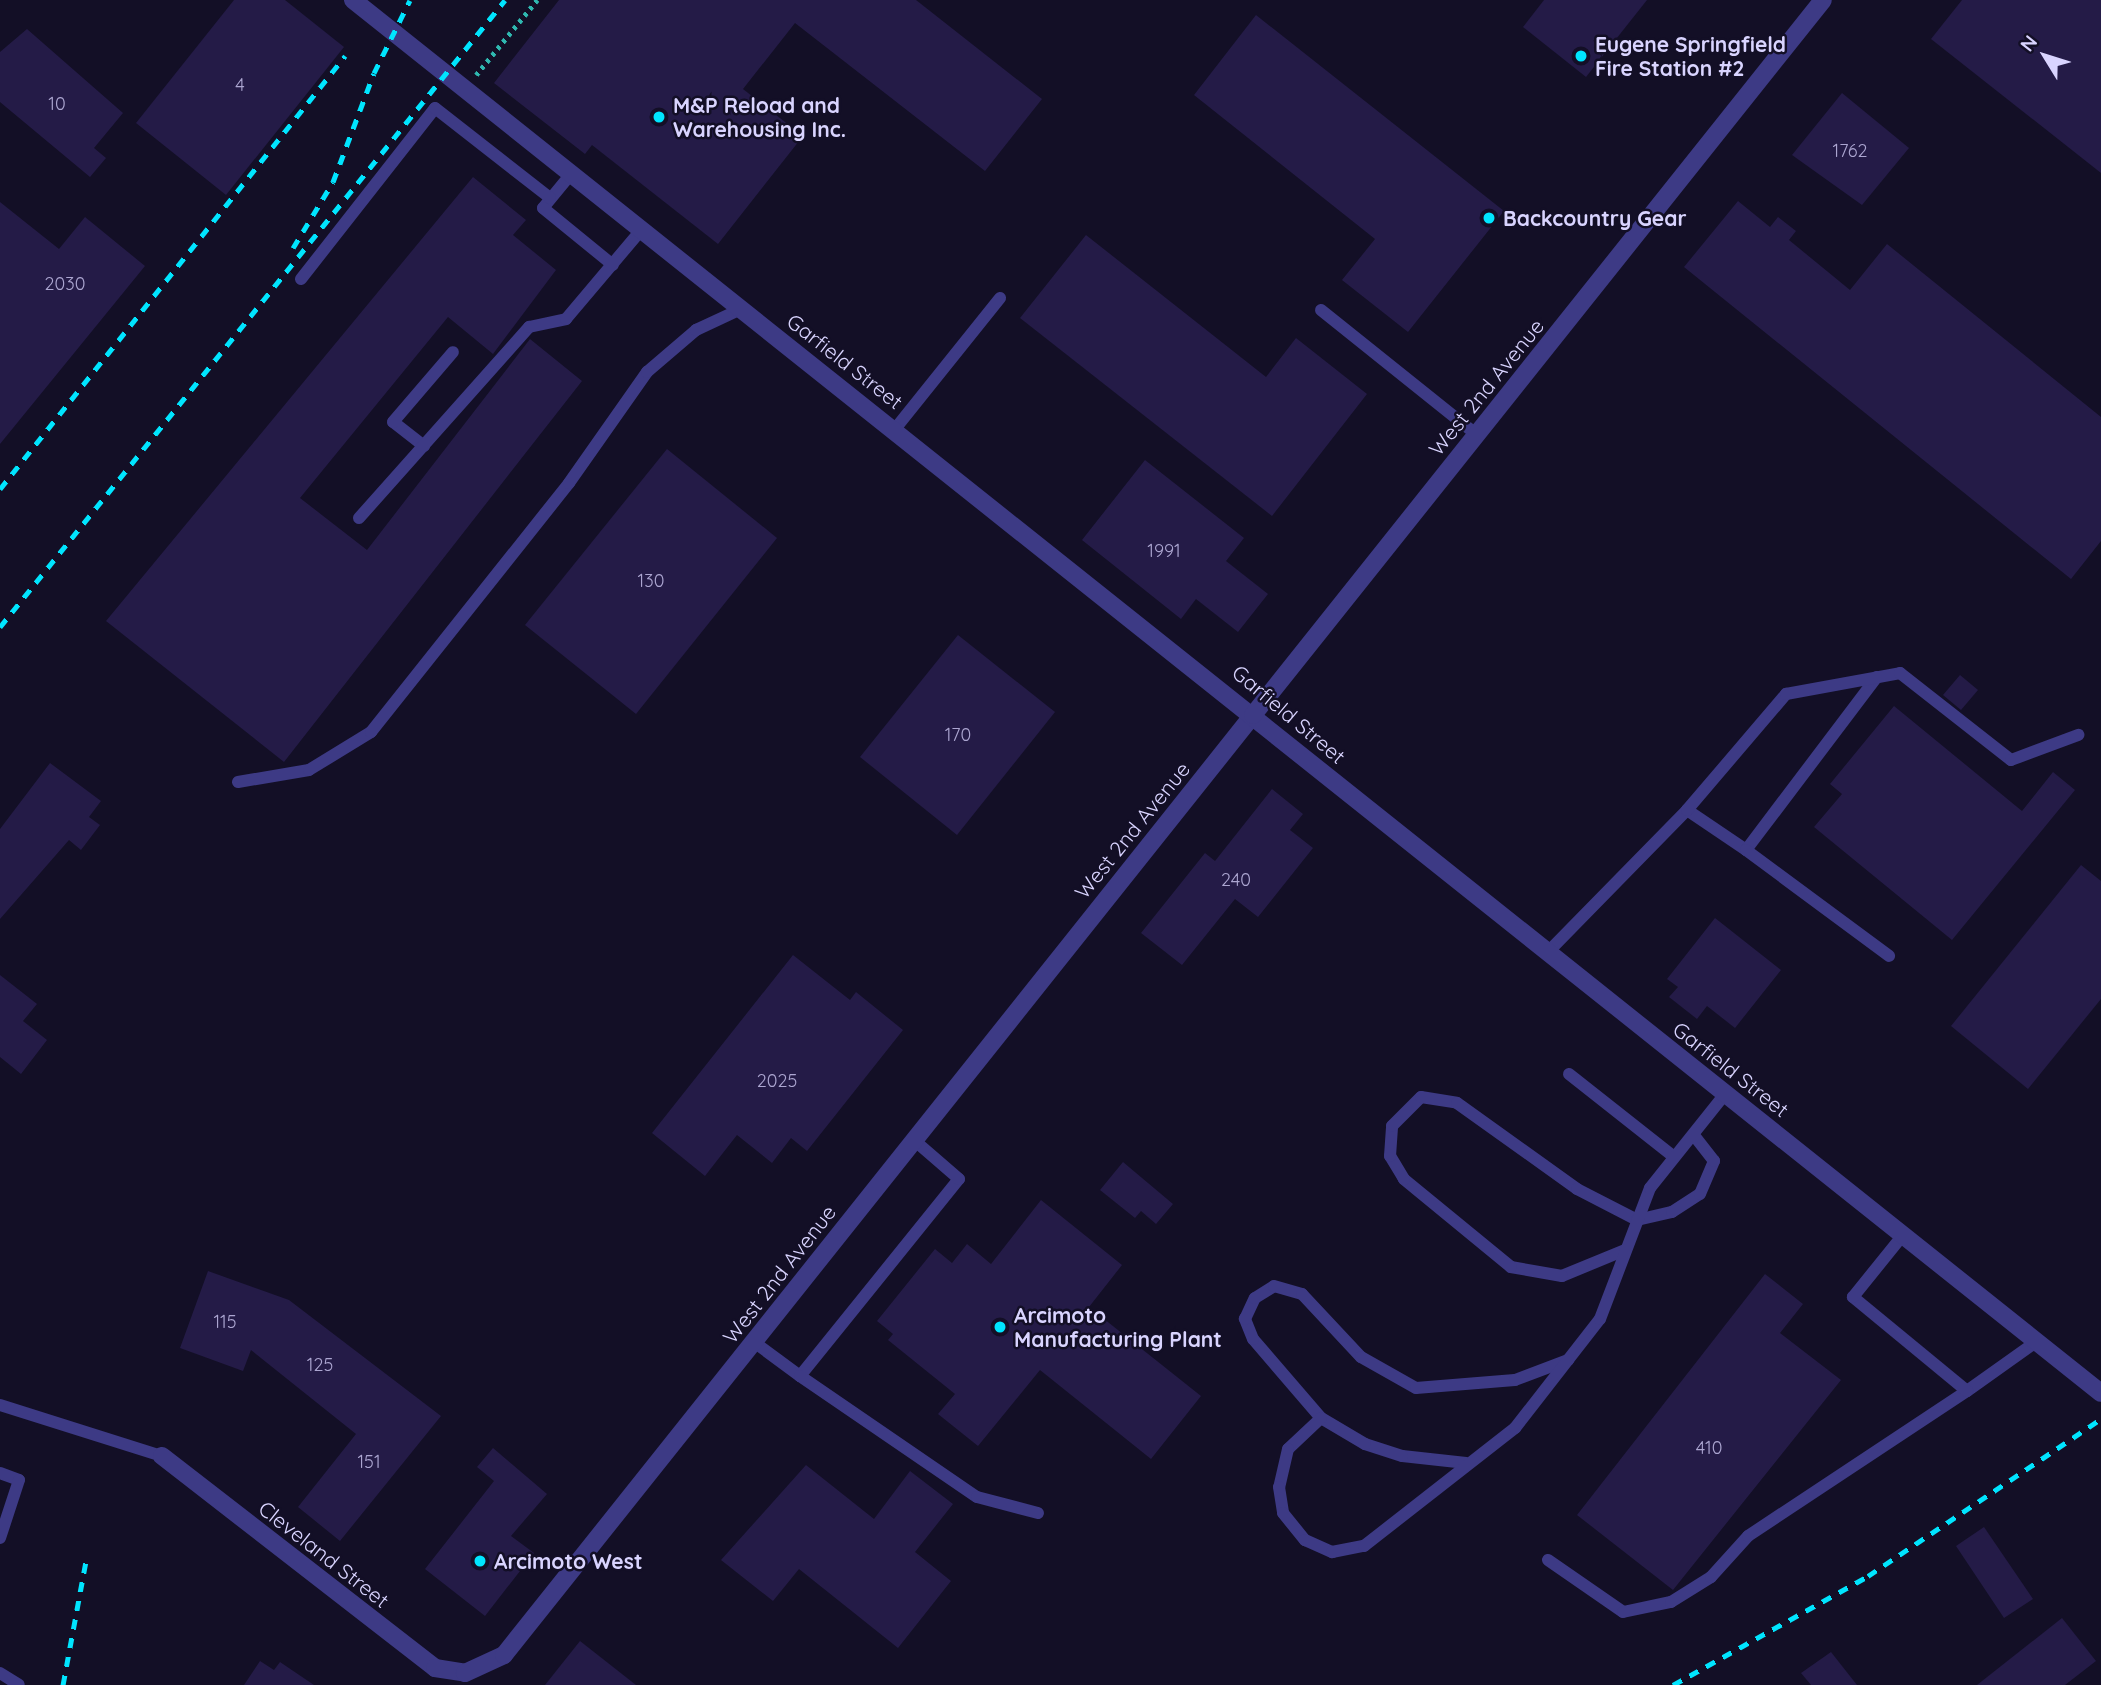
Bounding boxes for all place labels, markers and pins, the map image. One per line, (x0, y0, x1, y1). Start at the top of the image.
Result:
place label: Eugene Springfield Fire Station #2 (1595, 31, 1786, 81)
marker: Eugene Springfield Fire Station #2 (1573, 48, 1589, 64)
place label: M&P Reload and Warehousing Inc. (673, 92, 846, 142)
marker: M&P Reload and Warehousing Inc. (651, 109, 667, 125)
place label: Backcountry Gear (1503, 205, 1687, 231)
marker: Backcountry Gear (1481, 210, 1497, 226)
place label: Arcimoto Manufacturing Plant (1014, 1302, 1222, 1352)
marker: Arcimoto Manufacturing Plant (992, 1319, 1008, 1335)
place label: Arcimoto West (494, 1548, 642, 1574)
marker: Arcimoto West (472, 1553, 488, 1569)

